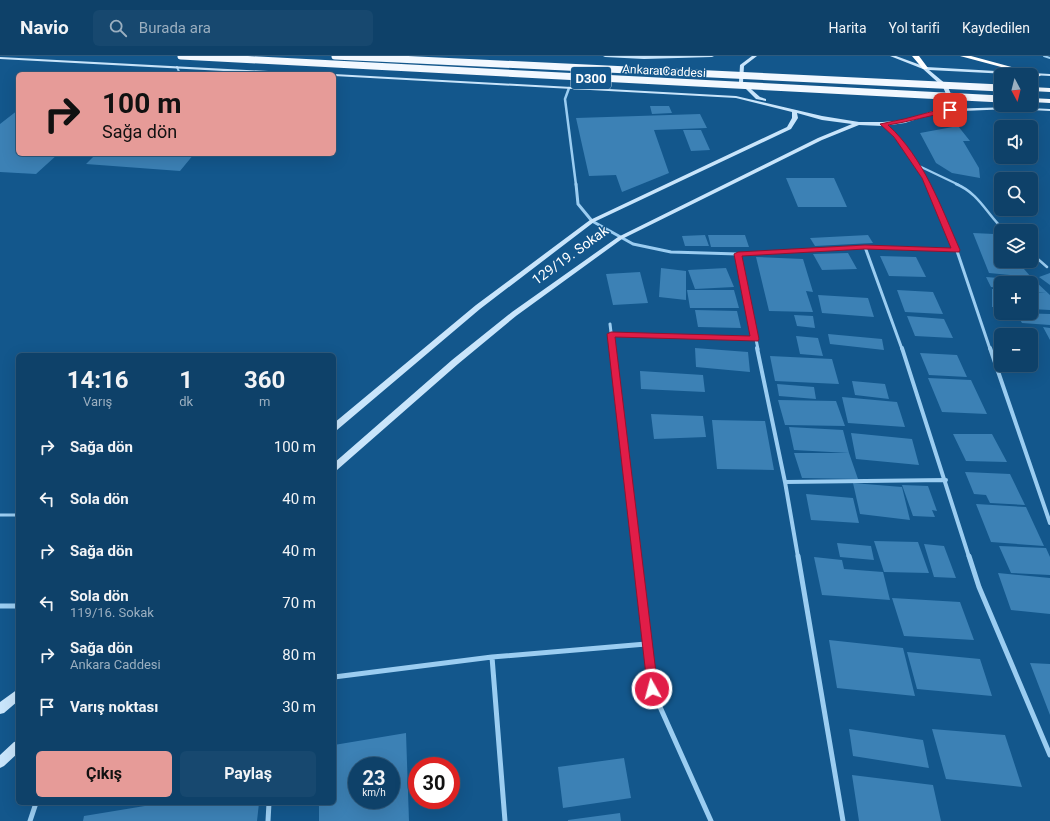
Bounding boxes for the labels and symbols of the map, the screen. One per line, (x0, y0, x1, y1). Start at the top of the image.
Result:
street label: Ankara Caddesi (622, 62, 706, 80)
road number: D300 (571, 67, 611, 89)
north arrow (994, 68, 1038, 112)
pin (933, 93, 967, 127)
street label: 129/19. Sokak (529, 221, 612, 288)
position arrow (631, 668, 673, 710)
speed limit sign: 30 (408, 757, 460, 809)

